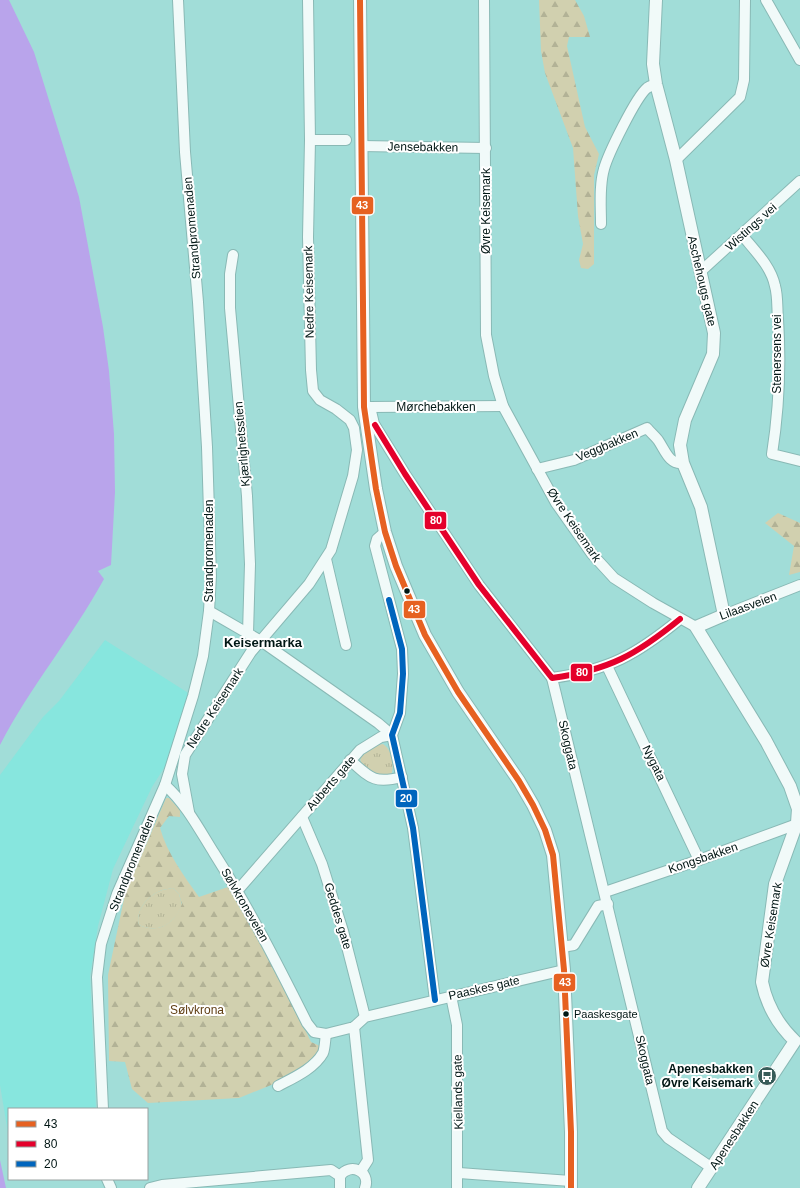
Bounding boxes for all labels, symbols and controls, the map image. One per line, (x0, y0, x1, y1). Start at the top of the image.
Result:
street label: Jensebakken (388, 139, 458, 155)
street label: Øvre Keisemark (479, 167, 493, 254)
street label: Strandpromenaden (181, 176, 203, 280)
line badge: 43 (351, 196, 374, 215)
text: 43 (356, 199, 368, 211)
street label: Wistings vei (723, 200, 779, 254)
street label: Aschehougs gate (685, 234, 719, 328)
street label: Nedre Keisemark (301, 245, 317, 338)
street label: Stenersens vei (770, 314, 784, 394)
street label: Mørchebakken (396, 400, 476, 414)
street label: Kjærlighetsstien (231, 401, 253, 487)
street label: Veggbakken (574, 426, 640, 464)
street label: Øvre Keisemark (544, 485, 604, 565)
street label: Strandpromenaden (202, 500, 216, 602)
line badge: 80 (424, 511, 447, 530)
text: 80 (430, 514, 442, 526)
unlabelled marker (402, 586, 412, 596)
street label: Lilaasveien (717, 589, 779, 623)
line badge: 43 (403, 600, 426, 619)
text: 43 (408, 603, 420, 615)
district label: Keisermarka (224, 635, 303, 650)
line badge: 80 (570, 663, 593, 682)
street label: Nedre Keisemark (184, 664, 247, 751)
text: 80 (576, 666, 588, 678)
street label: Skoggata (555, 719, 581, 772)
street label: Nygata (639, 743, 669, 783)
street label: Auberts gate (303, 752, 359, 813)
line badge: 20 (395, 789, 418, 808)
text: 20 (400, 792, 412, 804)
street label: Strandpromenaden (106, 813, 158, 913)
street label: Kongsbakken (666, 840, 740, 876)
street label: Sølvkroneveien (218, 866, 272, 944)
street label: Øvre Keisemark (757, 880, 785, 969)
street label: Geddes gate (321, 881, 355, 951)
street label: Paaskes gate (447, 973, 521, 1003)
line badge: 43 (553, 973, 576, 992)
text: 43 (559, 976, 571, 988)
park label: Sølvkrona (170, 1003, 224, 1017)
place label: Paaskesgate (574, 1008, 638, 1020)
marker: Paaskesgate (561, 1009, 571, 1019)
street label: Skoggata (632, 1034, 658, 1087)
street label: Kiellands gate (450, 1054, 466, 1130)
place label: Apenesbakken Øvre Keisemark (662, 1062, 753, 1090)
bus stop icon: Apenesbakken Øvre Keisemark (756, 1065, 778, 1087)
street label: Apenesbakken (707, 1098, 761, 1172)
legend (8, 1108, 148, 1180)
text: 43 (44, 1117, 58, 1131)
text: 80 (44, 1137, 58, 1151)
text: 20 (44, 1157, 58, 1171)

